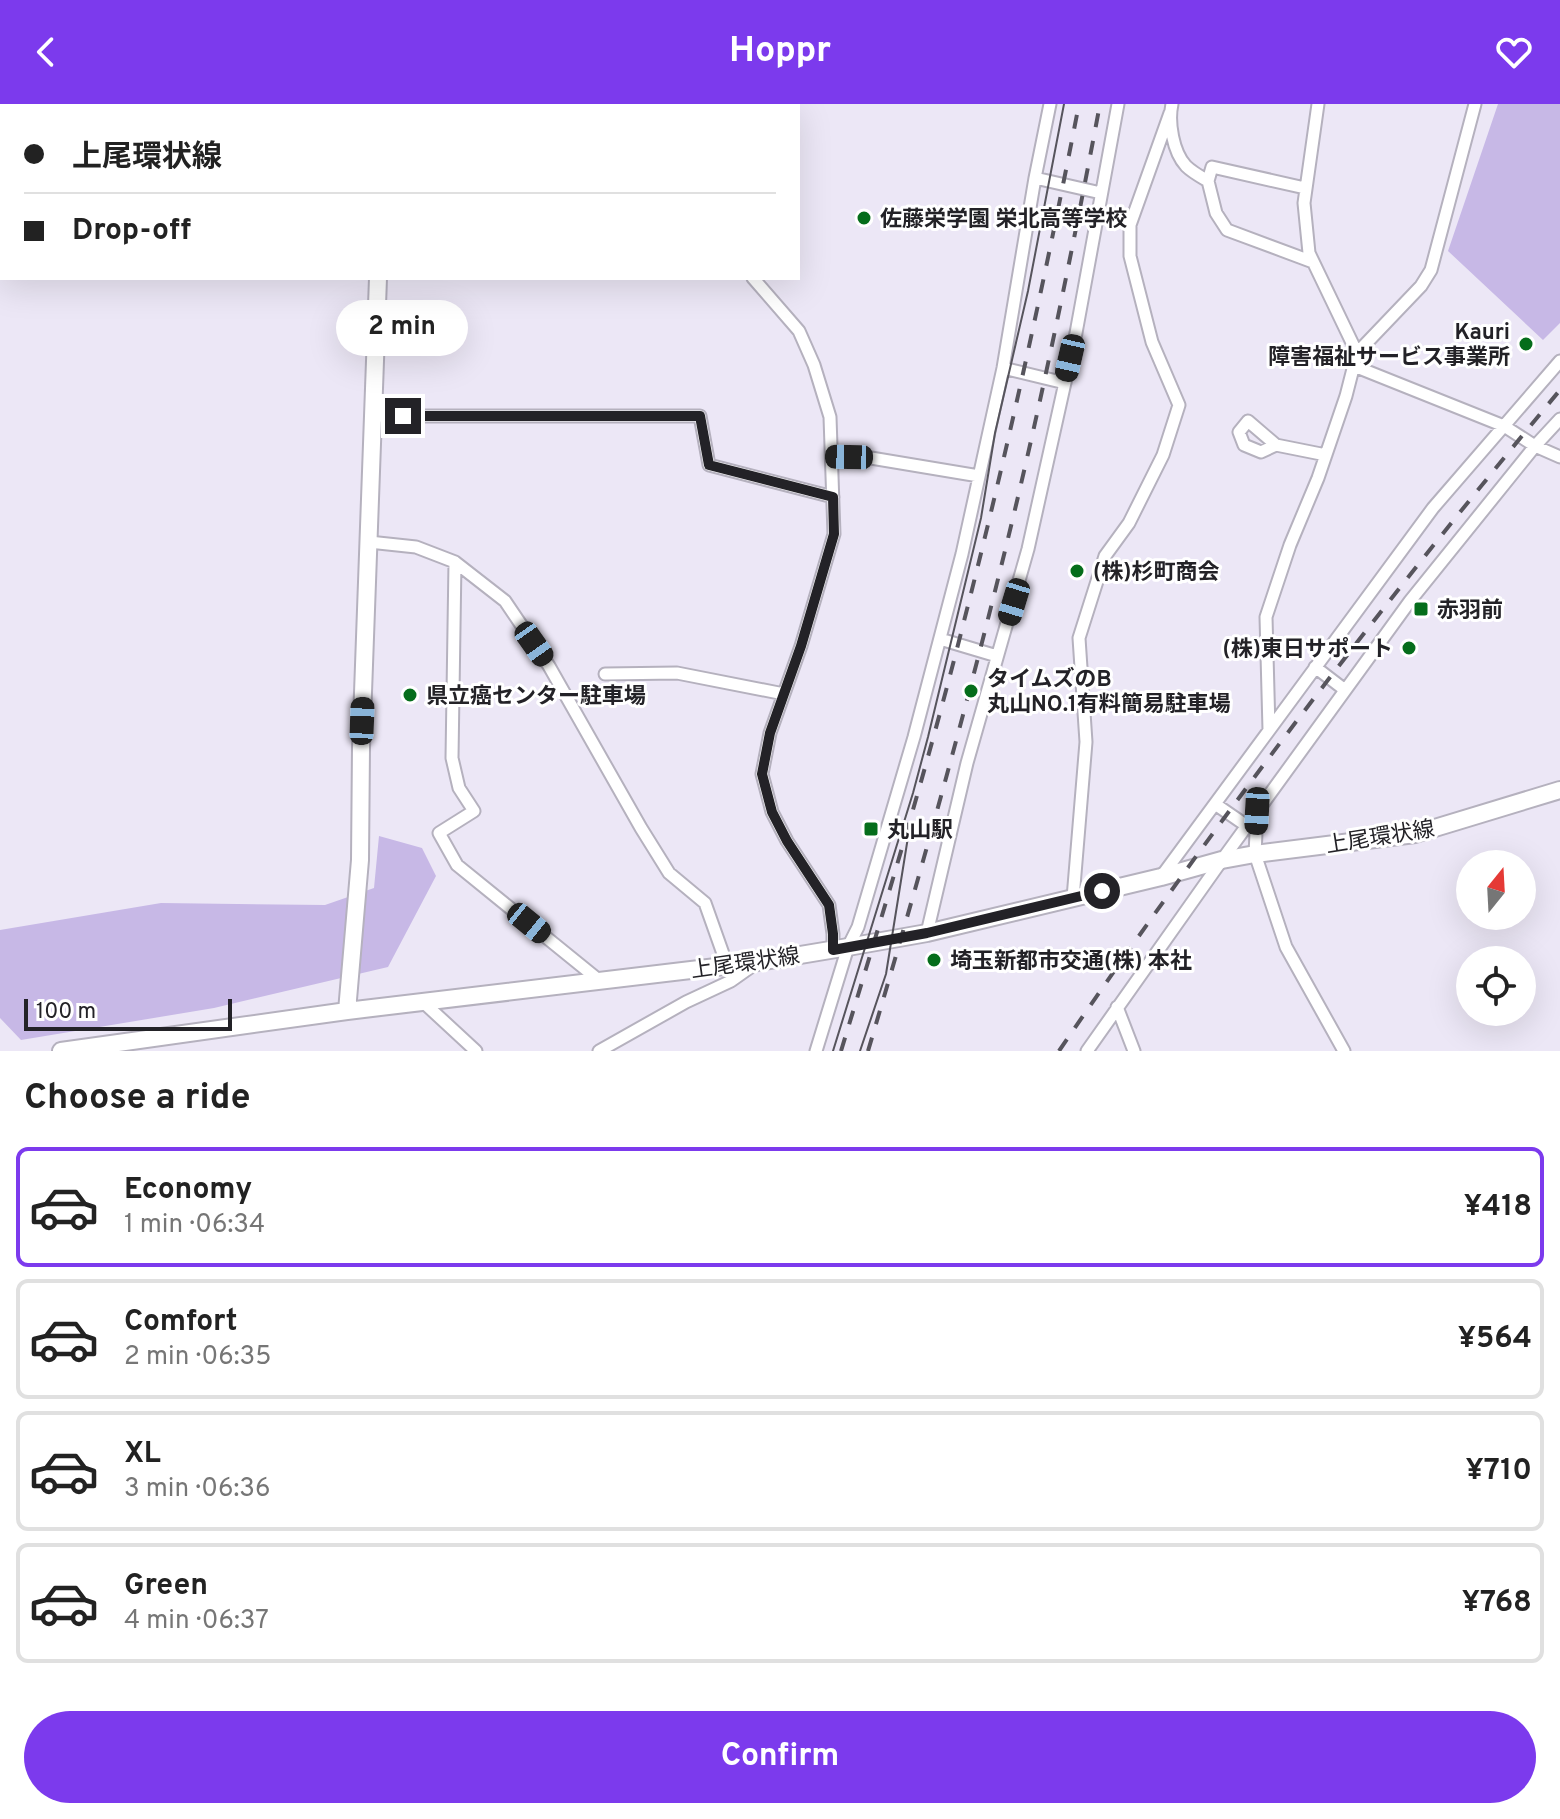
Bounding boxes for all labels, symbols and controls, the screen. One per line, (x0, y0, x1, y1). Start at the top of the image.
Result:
text: Hoppr (729, 29, 831, 75)
icon: back (24, 30, 68, 74)
icon: heart (1492, 30, 1536, 74)
text: 上尾環状線 (72, 140, 222, 177)
place label: 佐藤栄学園 栄北高等学校 (880, 207, 1128, 234)
marker: 佐藤栄学園 栄北高等学校 (855, 209, 873, 227)
text: Drop-off (72, 213, 191, 250)
callout: 2 min (337, 300, 469, 356)
text: 2 min (368, 311, 436, 344)
place label: Kauri 障害福祉サービス事業所 (1268, 320, 1510, 372)
car (1053, 332, 1087, 384)
marker: Kauri 障害福祉サービス事業所 (1517, 335, 1535, 353)
route end (385, 398, 421, 434)
car (825, 445, 873, 469)
place label: (株)杉町商会 (1093, 560, 1219, 587)
marker: (株)杉町商会 (1068, 562, 1086, 580)
car (996, 576, 1032, 628)
place label: 赤羽前 (1437, 598, 1503, 625)
marker: 赤羽前 (1412, 600, 1430, 618)
car (510, 617, 558, 671)
place label: (株)東日サポート (1223, 636, 1393, 664)
marker: (株)東日サポート (1400, 639, 1418, 657)
place label: タイムズのB 丸山NO.1有料簡易駐車場 (987, 666, 1231, 719)
marker: タイムズのB 丸山NO.1有料簡易駐車場 (962, 682, 980, 700)
place label: 県立癌センター駐車場 (426, 683, 646, 711)
marker: 県立癌センター駐車場 (401, 686, 419, 704)
car (349, 697, 375, 745)
car (1244, 786, 1270, 836)
street label: 上尾環状線 (1324, 817, 1437, 860)
place label: 丸山駅 (887, 818, 953, 845)
marker: 丸山駅 (862, 820, 880, 838)
north arrow (1456, 850, 1536, 930)
map controls (1456, 850, 1536, 1026)
route start (1084, 873, 1120, 909)
car (503, 899, 555, 947)
street label: 上尾環状線 (689, 943, 802, 985)
button: locate (1456, 946, 1536, 1026)
place label: 埼玉新都市交通(株) 本社 (950, 949, 1192, 976)
marker: 埼玉新都市交通(株) 本社 (925, 951, 943, 969)
scale bar (24, 995, 232, 1031)
text: 100 m (36, 999, 96, 1026)
text: Choose a ride (24, 1076, 250, 1122)
icon: car (28, 1171, 100, 1243)
text: Economy (124, 1172, 252, 1209)
text: ¥418 (1464, 1189, 1532, 1226)
text: 1 min · 06:34 (124, 1209, 265, 1242)
icon: car (28, 1303, 100, 1375)
text: Comfort (124, 1304, 237, 1341)
text: ¥564 (1458, 1321, 1532, 1358)
text: 2 min · 06:35 (124, 1341, 271, 1374)
icon: car (28, 1435, 100, 1507)
text: XL (124, 1436, 161, 1473)
text: ¥710 (1465, 1453, 1532, 1490)
text: 3 min · 06:36 (124, 1473, 270, 1506)
icon: car (28, 1567, 100, 1639)
text: Green (124, 1568, 208, 1605)
text: ¥768 (1462, 1585, 1532, 1622)
text: 4 min · 06:37 (124, 1605, 269, 1638)
button: Confirm (24, 1711, 1536, 1803)

